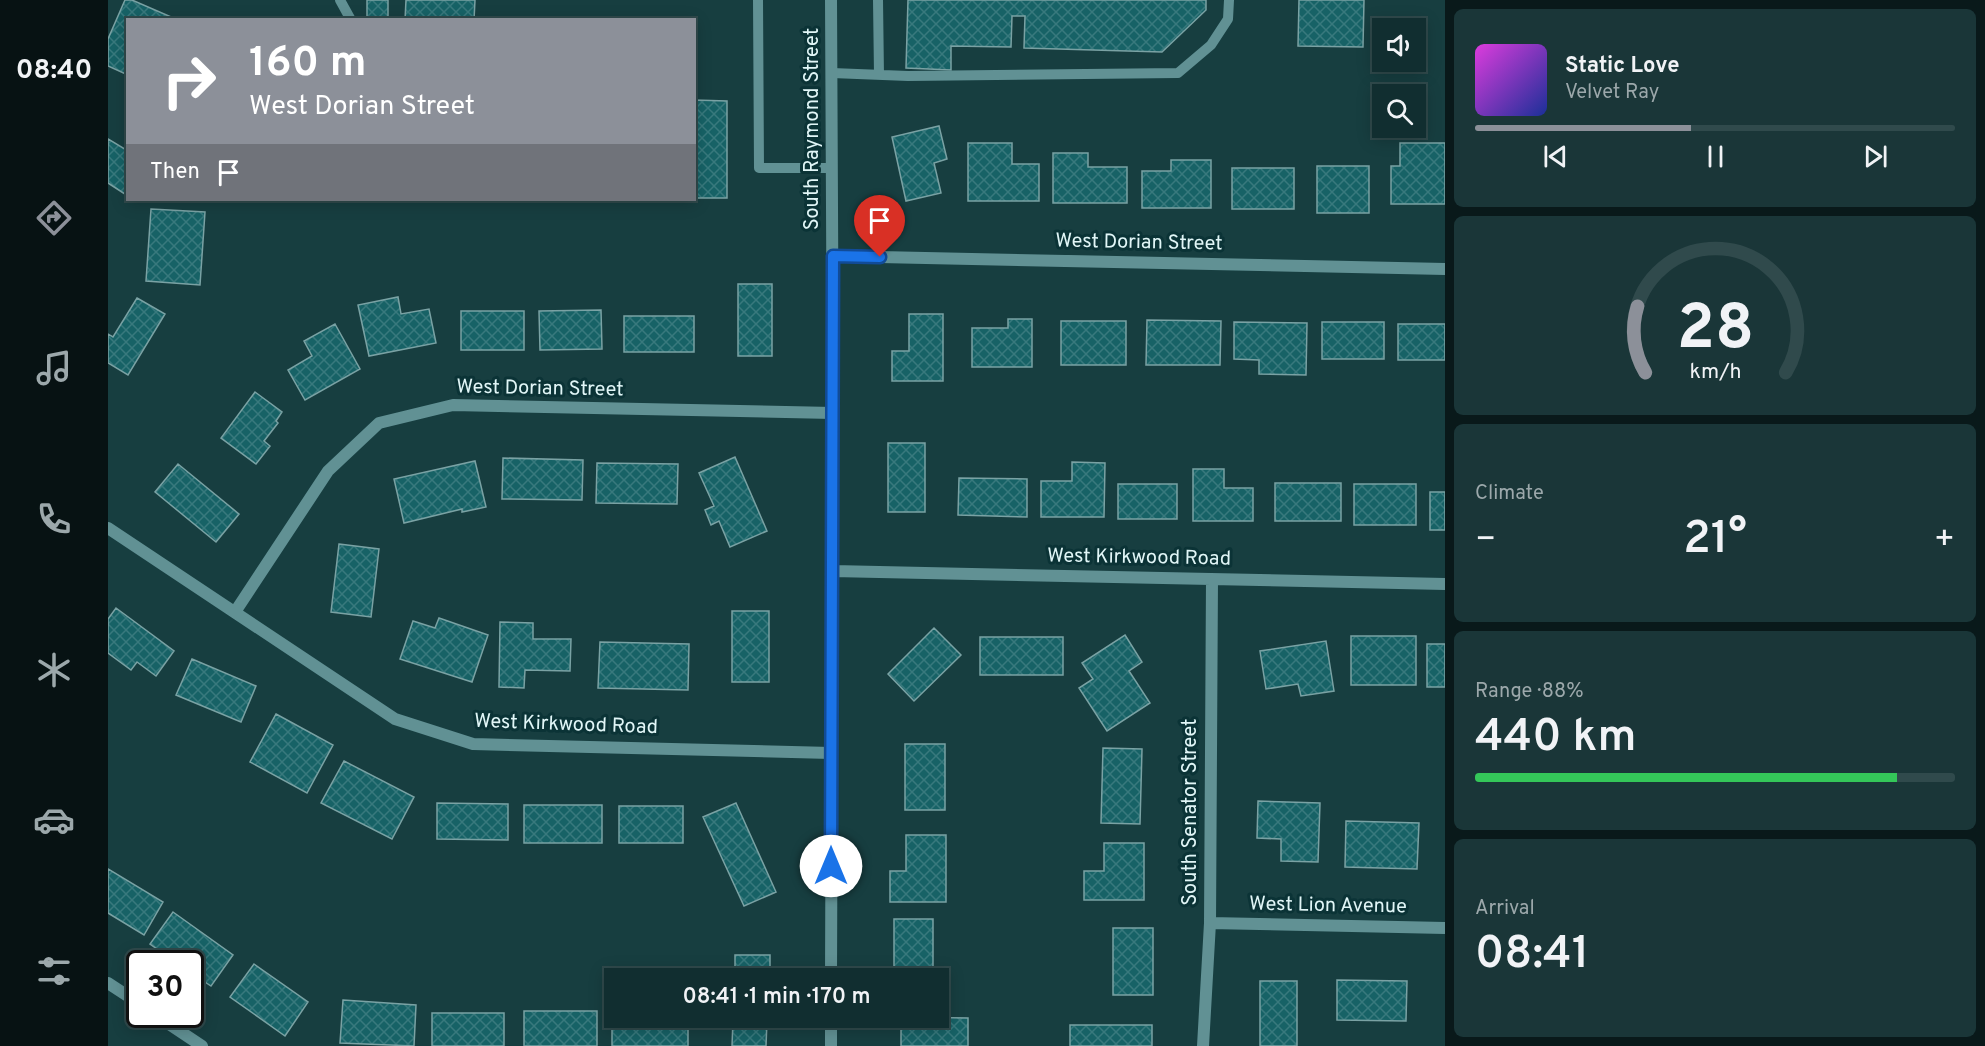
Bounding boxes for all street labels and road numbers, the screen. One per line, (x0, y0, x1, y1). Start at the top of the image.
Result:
street label: South Raymond Street (800, 28, 826, 230)
street label: West Dorian Street (1055, 229, 1223, 257)
street label: West Dorian Street (456, 375, 624, 403)
street label: West Kirkwood Road (1047, 543, 1231, 573)
street label: West Kirkwood Road (474, 709, 658, 741)
street label: South Senator Street (1178, 718, 1204, 906)
street label: West Lion Avenue (1249, 892, 1407, 920)

